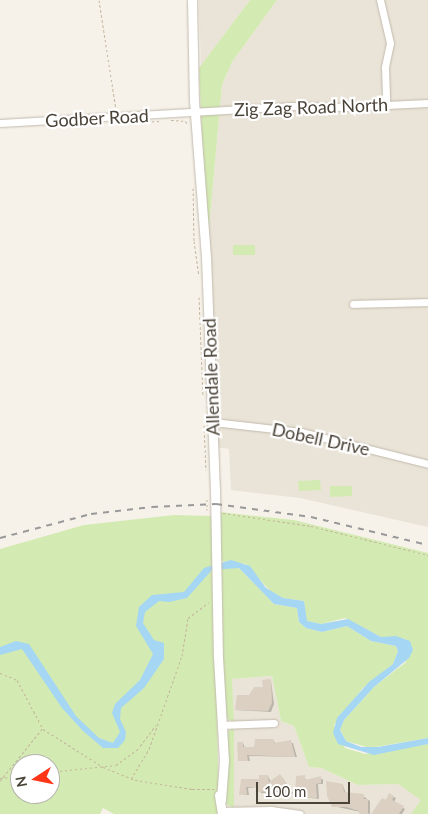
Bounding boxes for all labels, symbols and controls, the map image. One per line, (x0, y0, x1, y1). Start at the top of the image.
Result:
street label: Zig Zag Road North (234, 94, 388, 120)
street label: Godber Road (45, 104, 149, 132)
street label: Allendale Road (198, 318, 224, 436)
street label: Dobell Drive (270, 418, 372, 460)
north arrow (10, 754, 60, 804)
scale bar (258, 772, 352, 804)
text: N (11, 775, 30, 789)
text: 100 m (264, 782, 306, 800)

